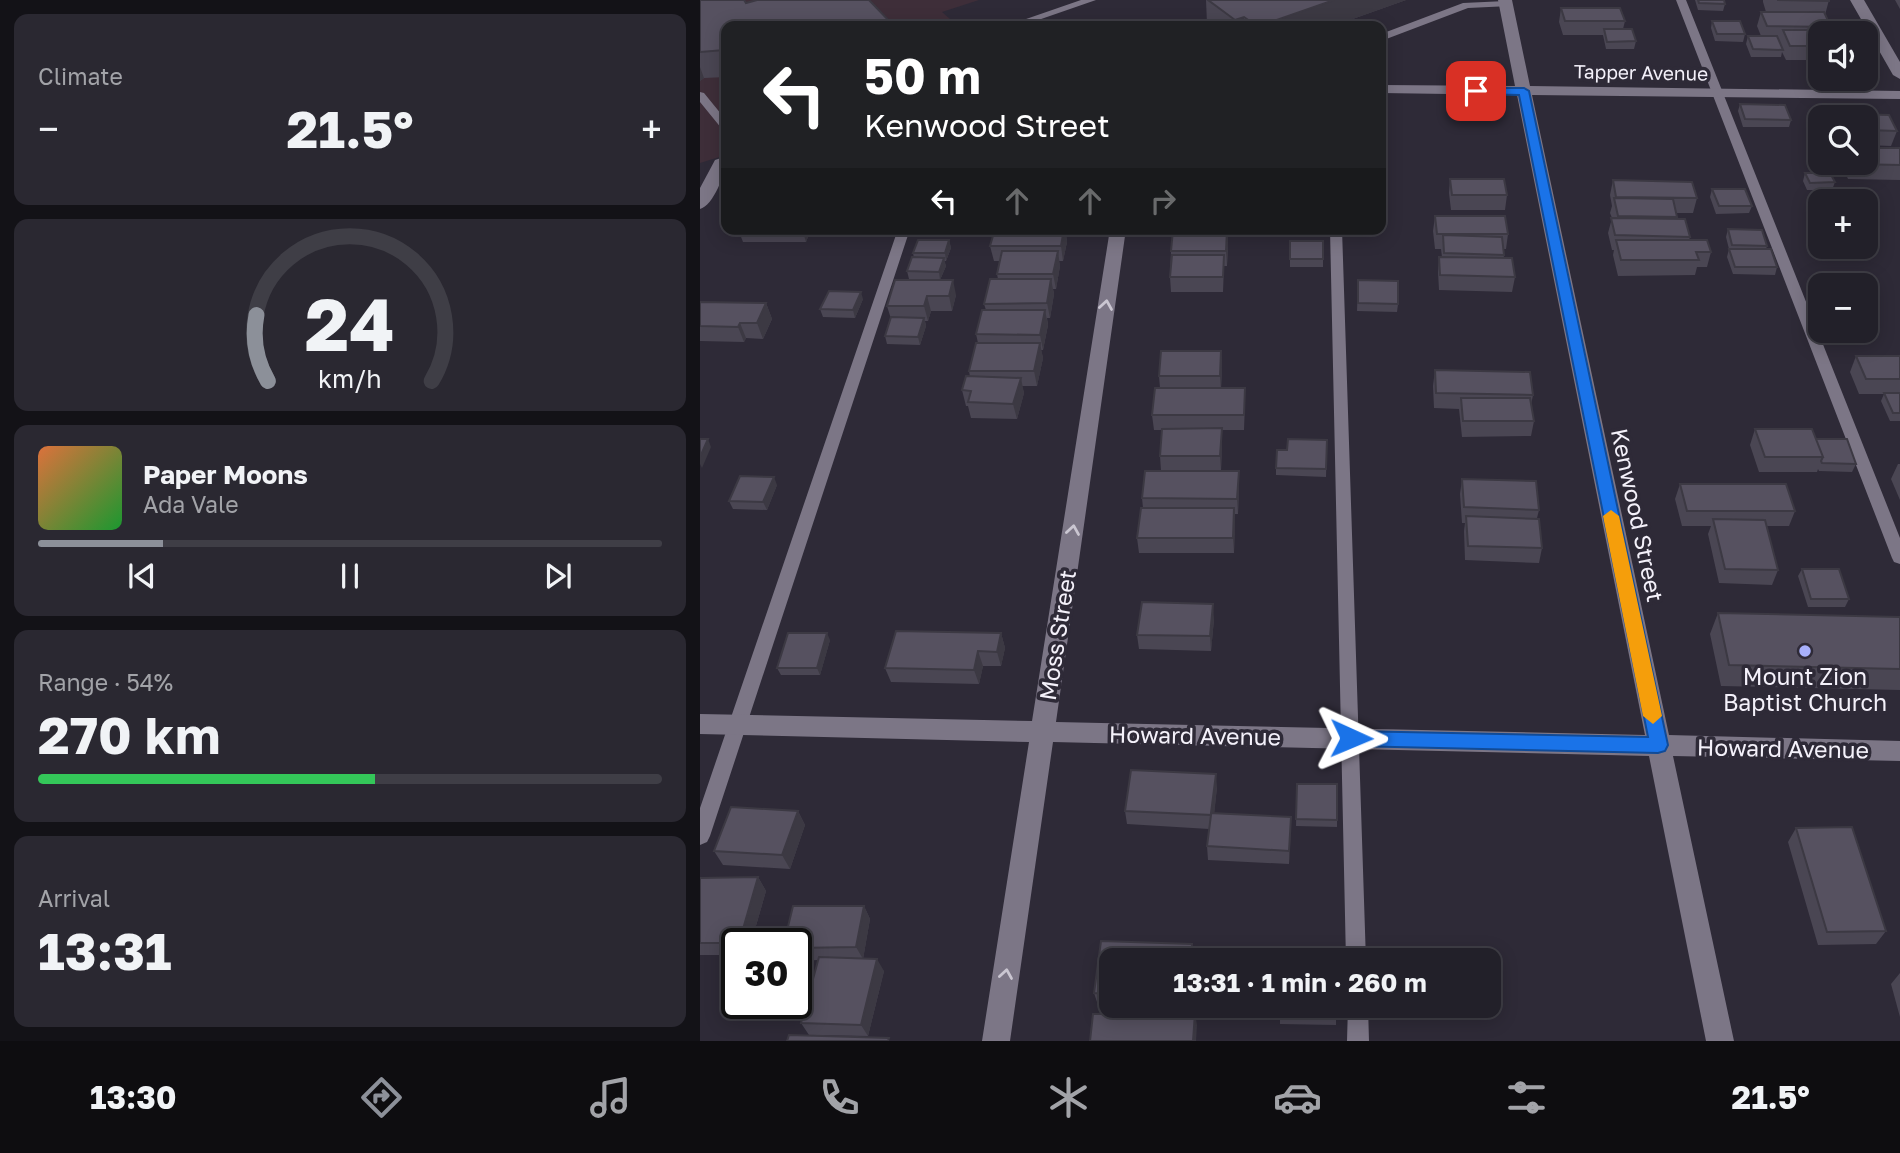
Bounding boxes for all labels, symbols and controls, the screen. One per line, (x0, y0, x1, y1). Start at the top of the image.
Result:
map controls (1808, 21, 1878, 343)
button: sound (1808, 21, 1878, 91)
text: 50 m (864, 46, 981, 105)
icon: left (749, 49, 840, 140)
street label: Tapper Avenue (1574, 59, 1708, 85)
pin (1446, 61, 1506, 121)
text: Climate (38, 62, 123, 90)
icon: arrive (1457, 72, 1495, 110)
text: 21.5° (286, 97, 414, 159)
button: search (1808, 105, 1878, 175)
text: − (38, 106, 59, 151)
text: + (641, 106, 662, 151)
text: Kenwood Street (864, 106, 1110, 144)
icon: left (925, 182, 963, 220)
icon: ahead (998, 182, 1036, 220)
icon: ahead (1071, 182, 1109, 220)
icon: right (1144, 182, 1182, 220)
button: + (1808, 189, 1878, 259)
button: − (1808, 273, 1878, 343)
text: 24 (305, 281, 395, 368)
one-way arrow (1099, 300, 1114, 311)
text: km/h (318, 363, 382, 394)
street label: Kenwood Street (1606, 426, 1670, 604)
text: Paper Moons (143, 459, 308, 490)
text: Ada Vale (143, 490, 239, 518)
one-way arrow (1065, 525, 1080, 536)
icon: previous (123, 557, 161, 595)
icon: pause (331, 557, 369, 595)
icon: next (539, 557, 577, 595)
street label: Moss Street (1033, 568, 1081, 702)
marker: Mount Zion Baptist Church (1797, 643, 1813, 659)
place label: Mount Zion Baptist Church (1723, 662, 1887, 716)
text: Range · 54% (38, 668, 173, 696)
position arrow (1314, 701, 1388, 775)
text: 270 km (38, 703, 221, 765)
street label: Howard Avenue (1109, 720, 1281, 750)
street label: Howard Avenue (1697, 733, 1869, 763)
text: Arrival (38, 884, 110, 912)
text: 13:31 (38, 919, 172, 981)
speed limit sign: 30 (721, 928, 812, 1019)
text: 13:31 · 1 min · 260 m (1173, 967, 1427, 998)
one-way arrow (999, 968, 1014, 979)
icon: directions (357, 1073, 406, 1122)
icon: music (586, 1073, 635, 1122)
icon: phone (815, 1073, 864, 1122)
icon: climate (1044, 1073, 1093, 1122)
icon: car (1273, 1073, 1322, 1122)
icon: filters (1502, 1073, 1551, 1122)
text: 13:30 (90, 1078, 177, 1116)
text: 21.5° (1732, 1078, 1810, 1116)

